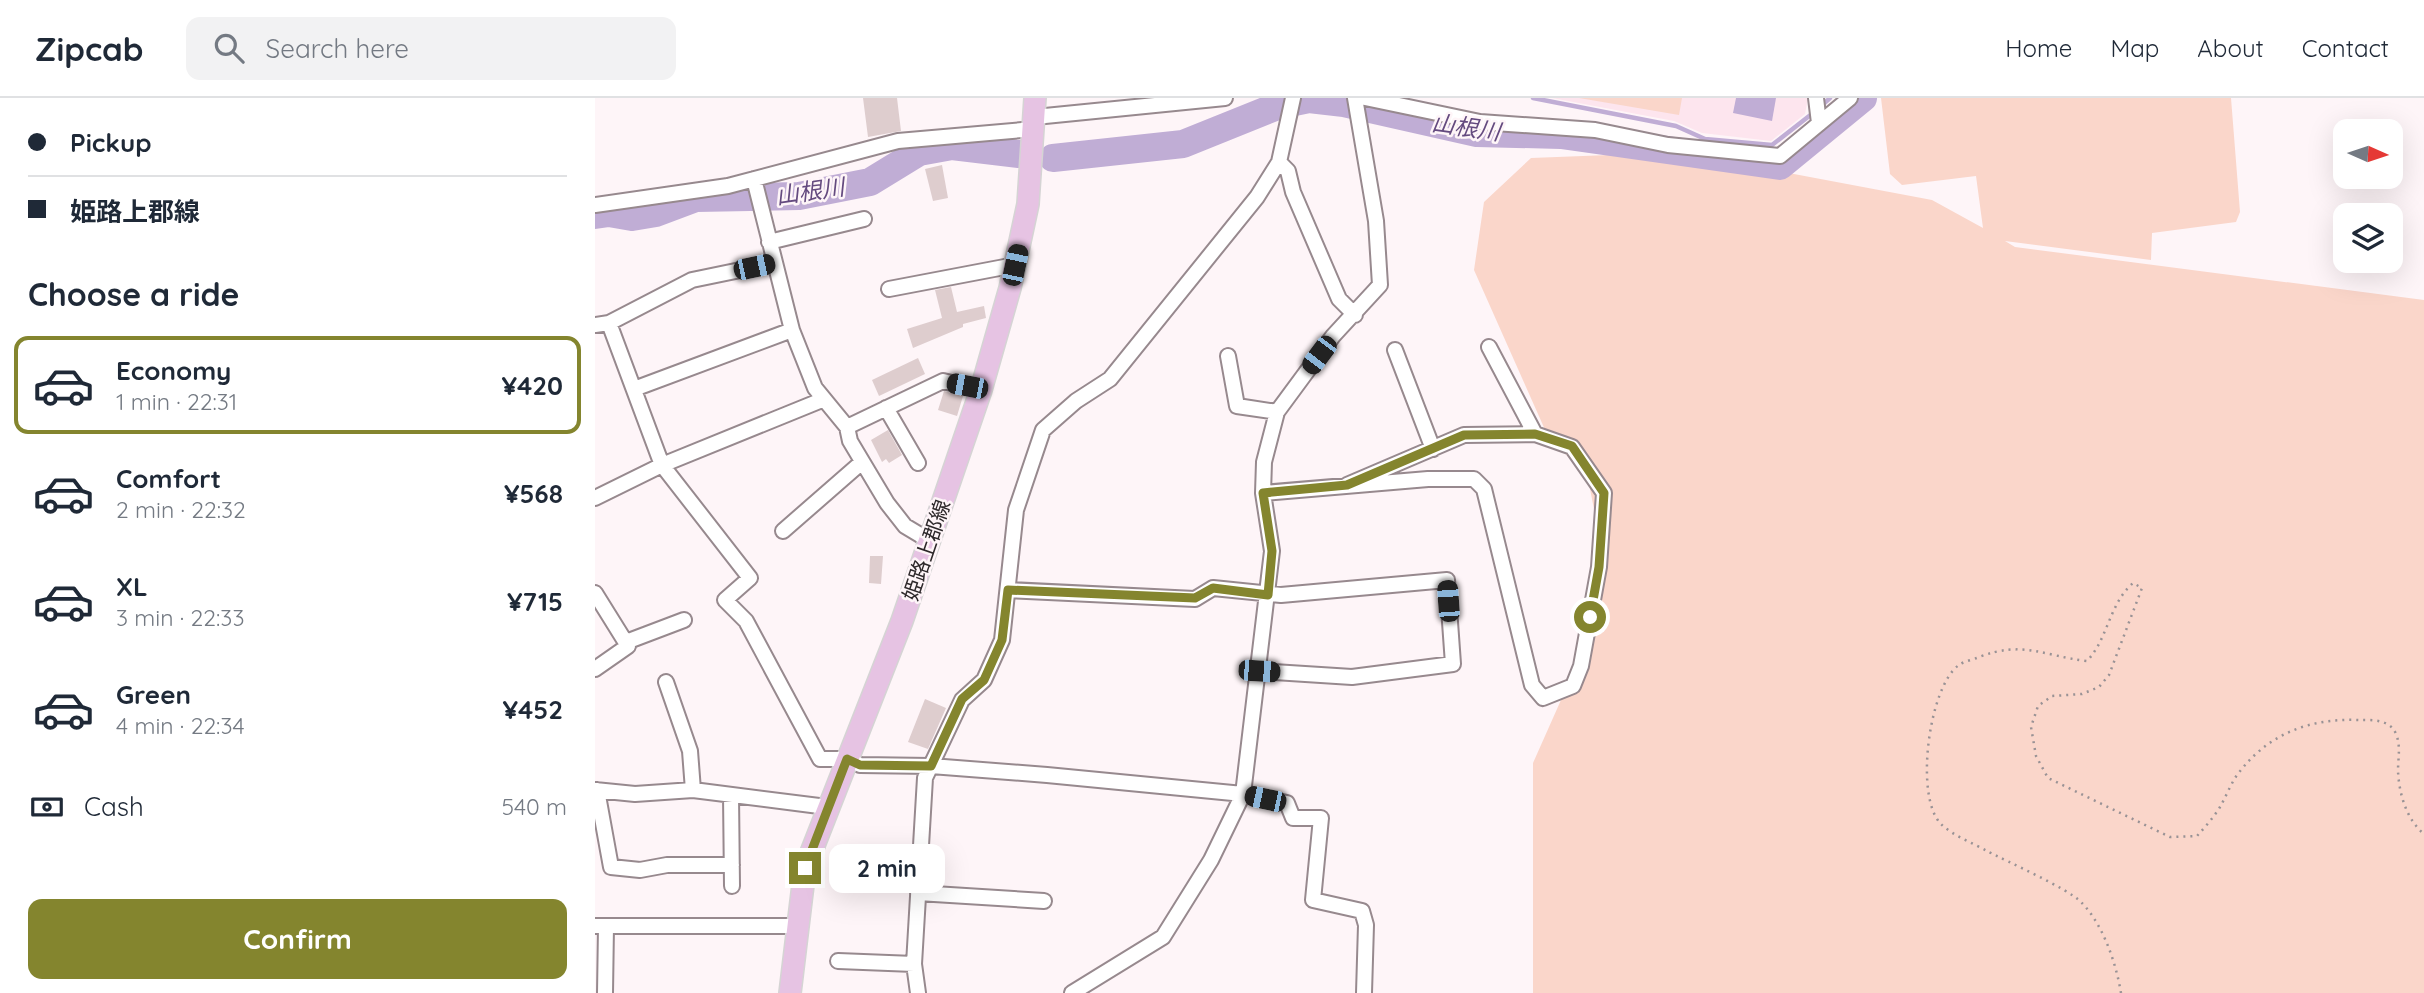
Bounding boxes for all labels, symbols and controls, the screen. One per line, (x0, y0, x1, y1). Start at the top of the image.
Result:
search box (186, 17, 676, 80)
text: Zipcab (35, 28, 144, 69)
icon: search (210, 29, 248, 67)
text: Search here (266, 32, 409, 65)
text: Home (2005, 33, 2072, 63)
text: Map (2110, 33, 2159, 63)
text: About (2197, 33, 2264, 63)
text: Contact (2302, 33, 2389, 63)
water label: 山根川 (1430, 108, 1505, 147)
north arrow (2333, 119, 2403, 189)
map controls (2333, 119, 2403, 273)
text: Pickup (70, 126, 152, 159)
water label: 山根川 (774, 171, 849, 210)
text: 姫路上郡線 (70, 195, 200, 228)
button: layers (2333, 203, 2403, 273)
car (1001, 242, 1030, 288)
car (732, 252, 777, 282)
text: Choose a ride (28, 274, 240, 314)
car (1298, 332, 1341, 378)
icon: car (32, 354, 95, 417)
text: Economy (116, 354, 231, 387)
text: ¥420 (501, 369, 563, 402)
car (945, 372, 990, 400)
text: 1 min · 22:31 (116, 387, 237, 416)
icon: car (32, 462, 95, 525)
text: Comfort (116, 462, 221, 495)
text: ¥568 (504, 477, 563, 510)
text: 2 min · 22:32 (116, 495, 246, 524)
street label: 姫路上郡線 (897, 496, 955, 604)
icon: car (32, 570, 95, 633)
text: XL (116, 570, 148, 603)
car (1437, 579, 1460, 623)
text: ¥715 (507, 585, 563, 618)
route start (1574, 601, 1606, 633)
text: 3 min · 22:33 (116, 603, 244, 632)
car (1238, 659, 1281, 683)
icon: car (32, 678, 95, 741)
text: Green (116, 678, 191, 711)
text: ¥452 (502, 693, 563, 726)
text: 4 min · 22:34 (116, 711, 245, 740)
car (1243, 784, 1288, 814)
icon: cash (28, 788, 66, 826)
text: Cash (84, 790, 144, 823)
text: 540 m (501, 792, 567, 821)
callout: 2 min (829, 844, 945, 892)
route end (789, 852, 821, 884)
text: 2 min (857, 854, 917, 883)
button: Confirm (28, 899, 567, 979)

